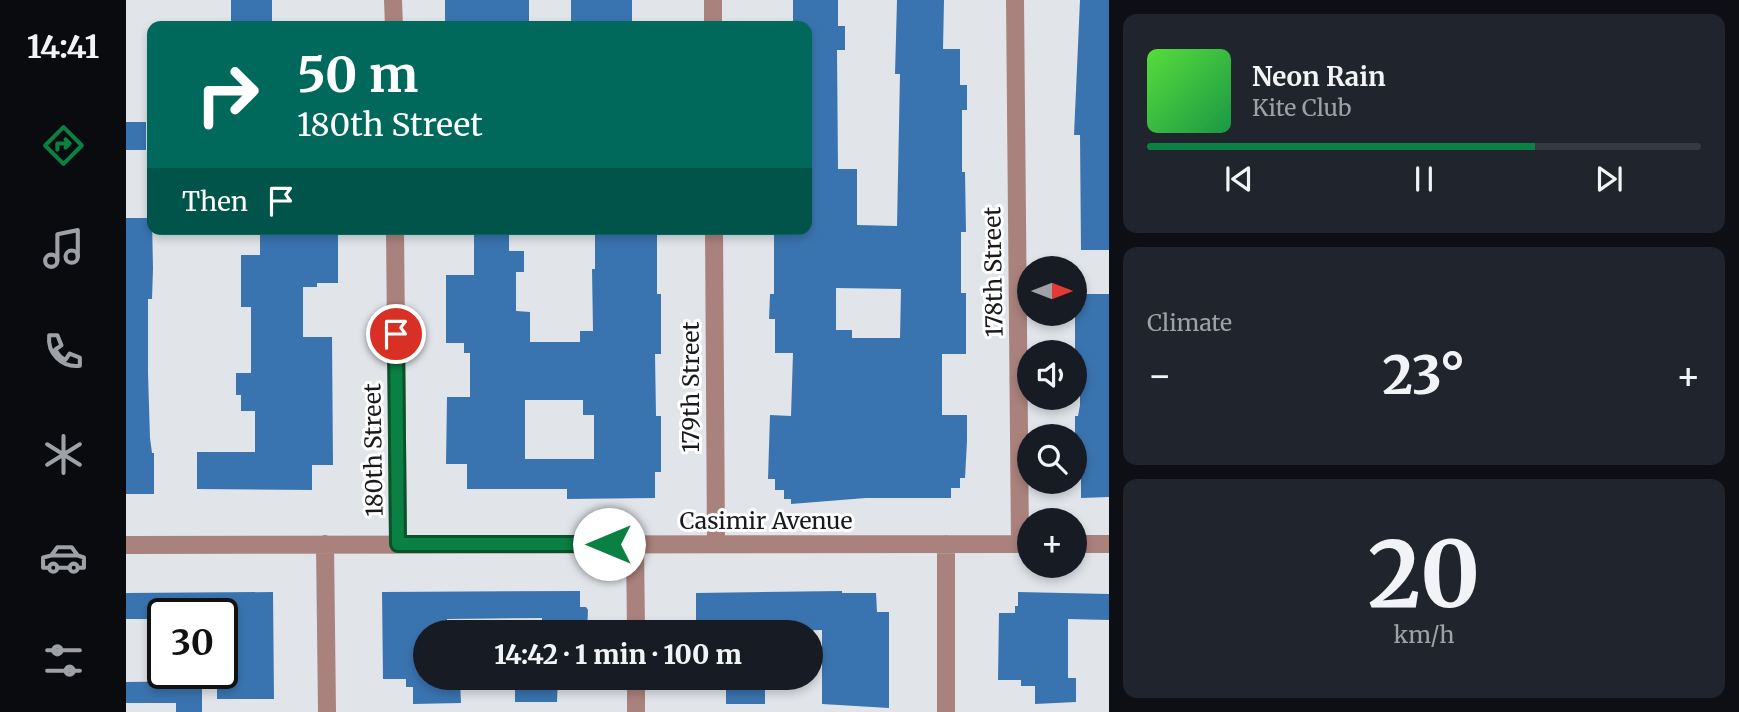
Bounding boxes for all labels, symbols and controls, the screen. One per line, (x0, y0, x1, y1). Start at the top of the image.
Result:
text: 14:41 (27, 27, 99, 67)
text: 50 m (297, 44, 418, 105)
icon: right (182, 49, 273, 140)
text: Neon Rain (1252, 60, 1386, 93)
text: Kite Club (1252, 93, 1351, 122)
text: 180th Street (297, 105, 483, 145)
icon: directions (39, 121, 88, 170)
icon: previous (1220, 160, 1258, 198)
icon: pause (1405, 160, 1443, 198)
icon: next (1590, 160, 1628, 198)
icon: arrive (262, 182, 300, 220)
text: Then (182, 185, 248, 218)
street label: 178th Street (977, 206, 1009, 337)
icon: music (39, 224, 88, 273)
north arrow (1017, 256, 1087, 326)
map controls (1017, 256, 1087, 578)
pin (366, 304, 426, 364)
text: Climate (1147, 308, 1232, 337)
icon: arrive (377, 315, 415, 353)
street label: 179th Street (676, 321, 705, 453)
icon: phone (39, 327, 88, 376)
button: sound (1017, 340, 1087, 410)
text: 23° (1383, 343, 1466, 408)
text: − (1147, 352, 1172, 399)
text: + (1676, 352, 1701, 399)
street label: 180th Street (357, 383, 389, 517)
button: search (1017, 424, 1087, 494)
icon: climate (39, 430, 88, 479)
street label: Casimir Avenue (680, 506, 852, 535)
position arrow (572, 507, 646, 581)
button: + (1017, 508, 1087, 578)
text: 20 (1368, 517, 1480, 632)
icon: car (39, 533, 88, 582)
speed limit sign: 30 (147, 598, 238, 689)
text: km/h (1394, 620, 1454, 649)
icon: filters (39, 636, 88, 685)
text: 14:42 · 1 min · 100 m (494, 638, 742, 671)

